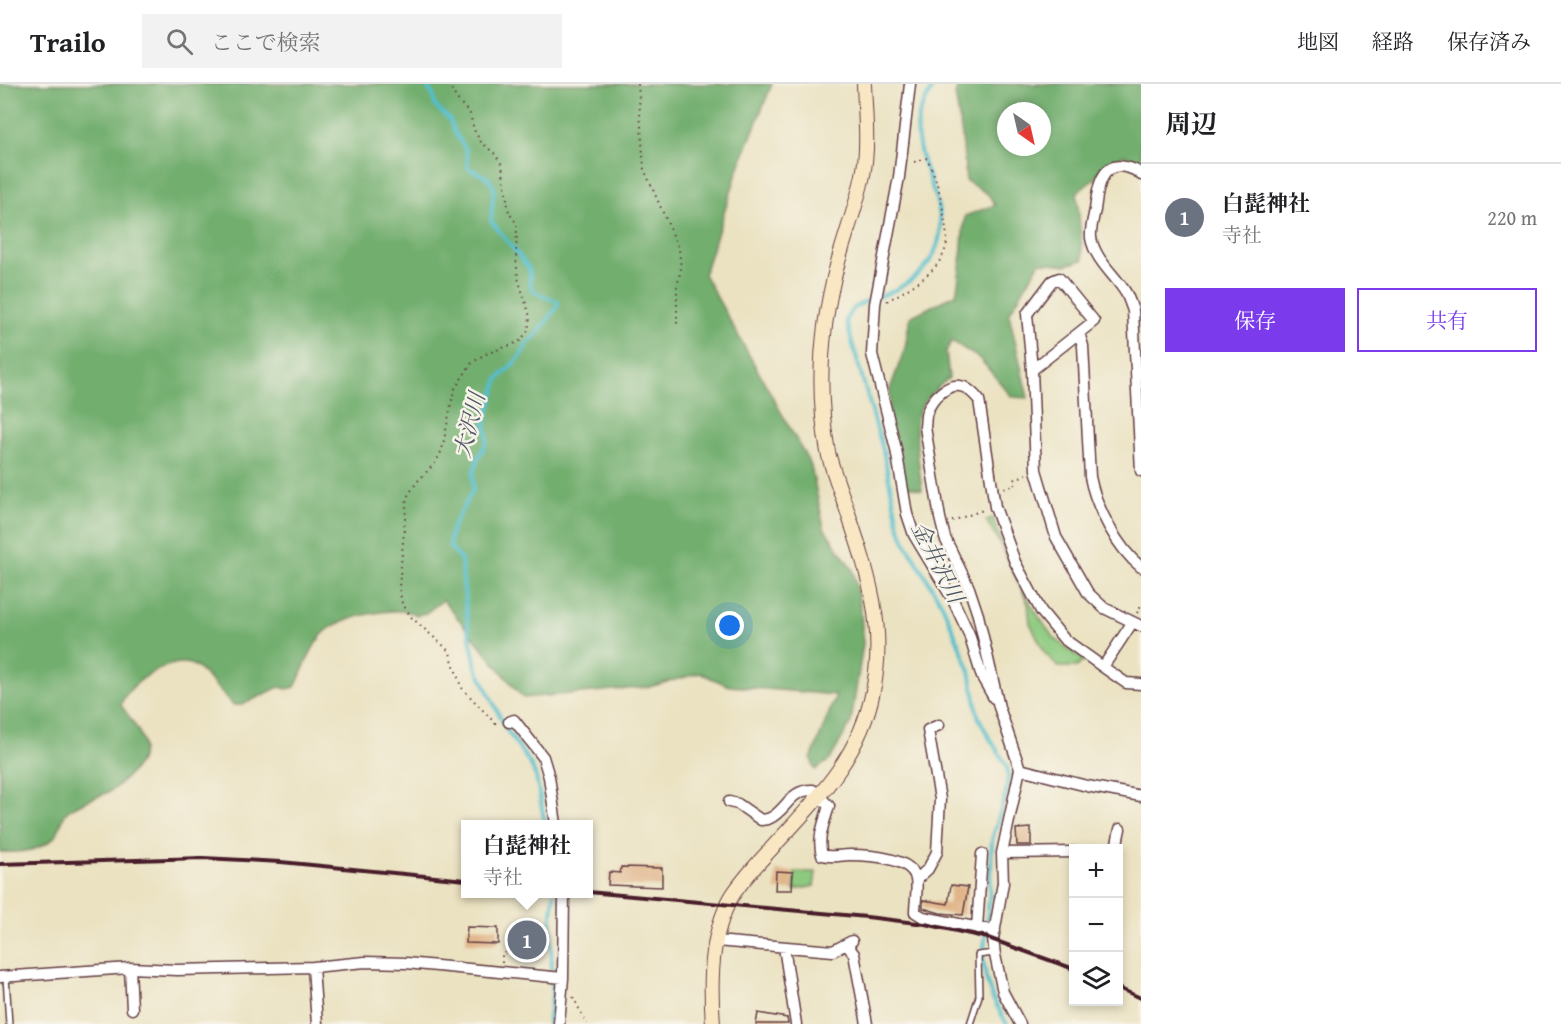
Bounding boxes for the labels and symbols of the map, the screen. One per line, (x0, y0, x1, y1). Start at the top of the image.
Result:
north arrow (997, 102, 1051, 156)
water label: 大沢川 (445, 387, 493, 461)
water label: 金井沢川 (904, 516, 973, 610)
your location (715, 611, 744, 640)
pin: 1 (508, 918, 546, 962)

